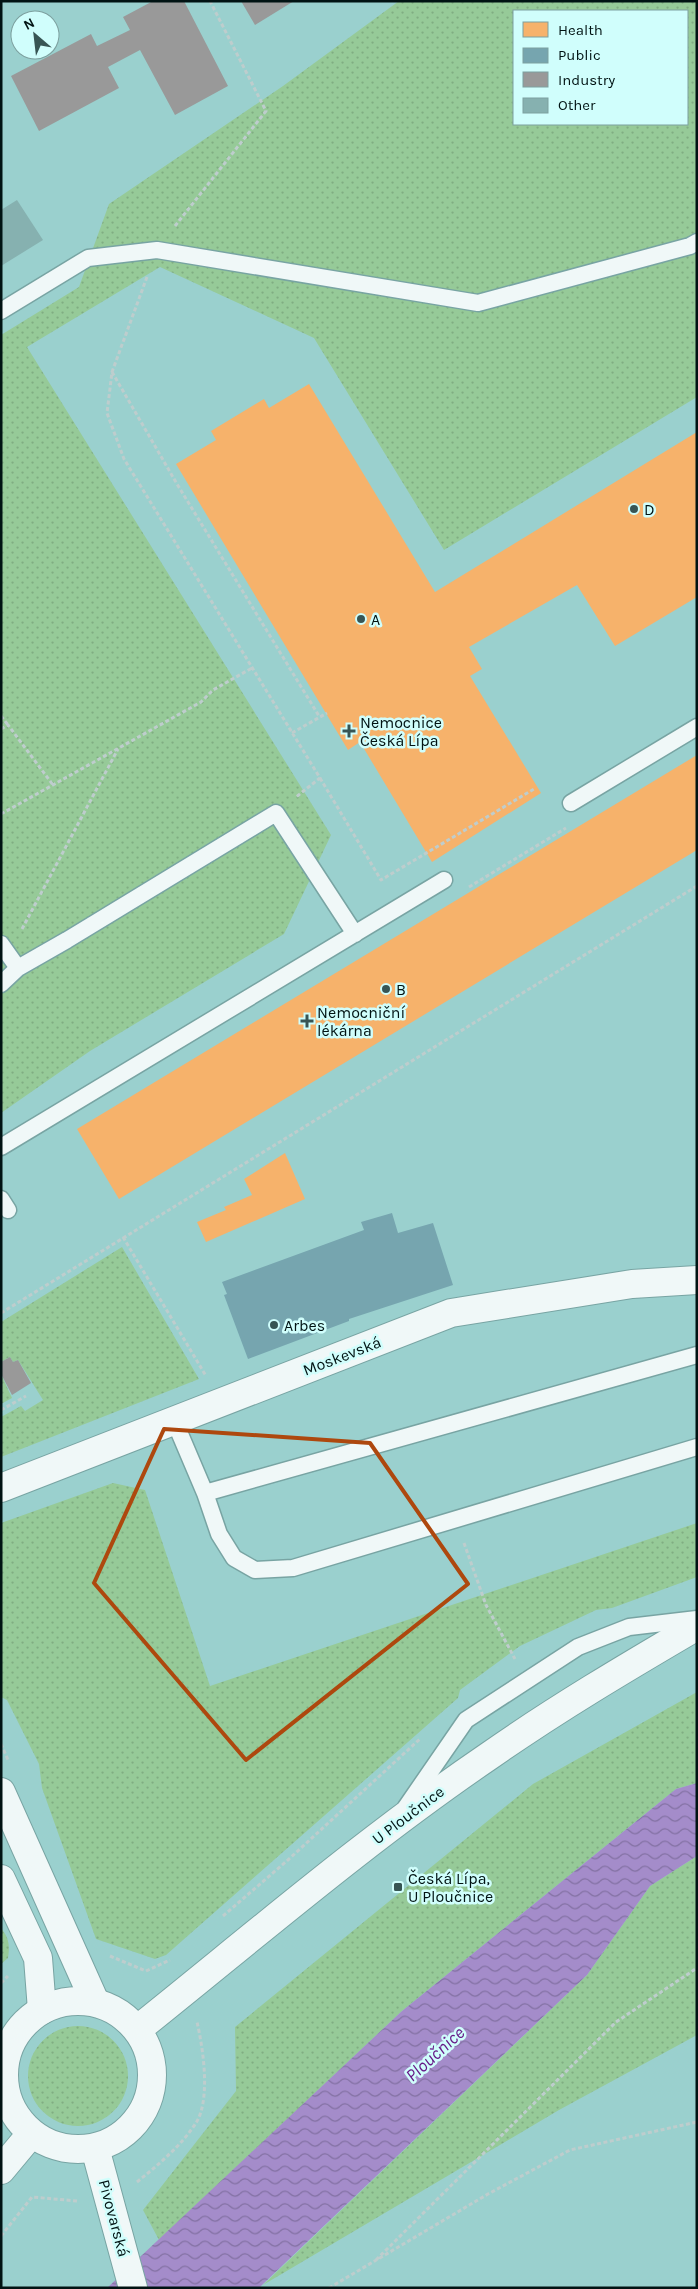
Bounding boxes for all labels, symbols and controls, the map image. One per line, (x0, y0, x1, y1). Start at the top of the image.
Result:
north arrow (10, 10, 60, 60)
legend (513, 10, 688, 125)
text: N (21, 14, 38, 34)
text: Health (558, 21, 603, 39)
text: Public (558, 46, 601, 64)
text: Industry (558, 71, 615, 89)
text: Other (558, 96, 596, 114)
place label: D (644, 500, 655, 519)
marker: D (628, 503, 640, 515)
place label: A (371, 610, 380, 629)
marker: A (355, 613, 367, 625)
place label: Nemocnice Česká Lípa (360, 713, 442, 750)
marker: Nemocnice Česká Lípa (342, 724, 356, 738)
place label: B (396, 980, 406, 999)
marker: B (380, 983, 392, 995)
place label: Nemocniční lékárna (317, 1003, 405, 1040)
marker: Nemocniční lékárna (301, 1015, 313, 1027)
place label: Arbes (284, 1316, 325, 1335)
marker: Arbes (268, 1319, 280, 1331)
street label: Moskevská (300, 1332, 384, 1380)
street label: U Ploučnice (368, 1782, 448, 1848)
place label: Česká Lípa, U Ploučnice (408, 1869, 493, 1906)
marker: Česká Lípa, U Ploučnice (392, 1881, 404, 1893)
water label: Ploučnice (401, 2022, 469, 2086)
street label: Pivovarská (95, 2177, 133, 2259)

